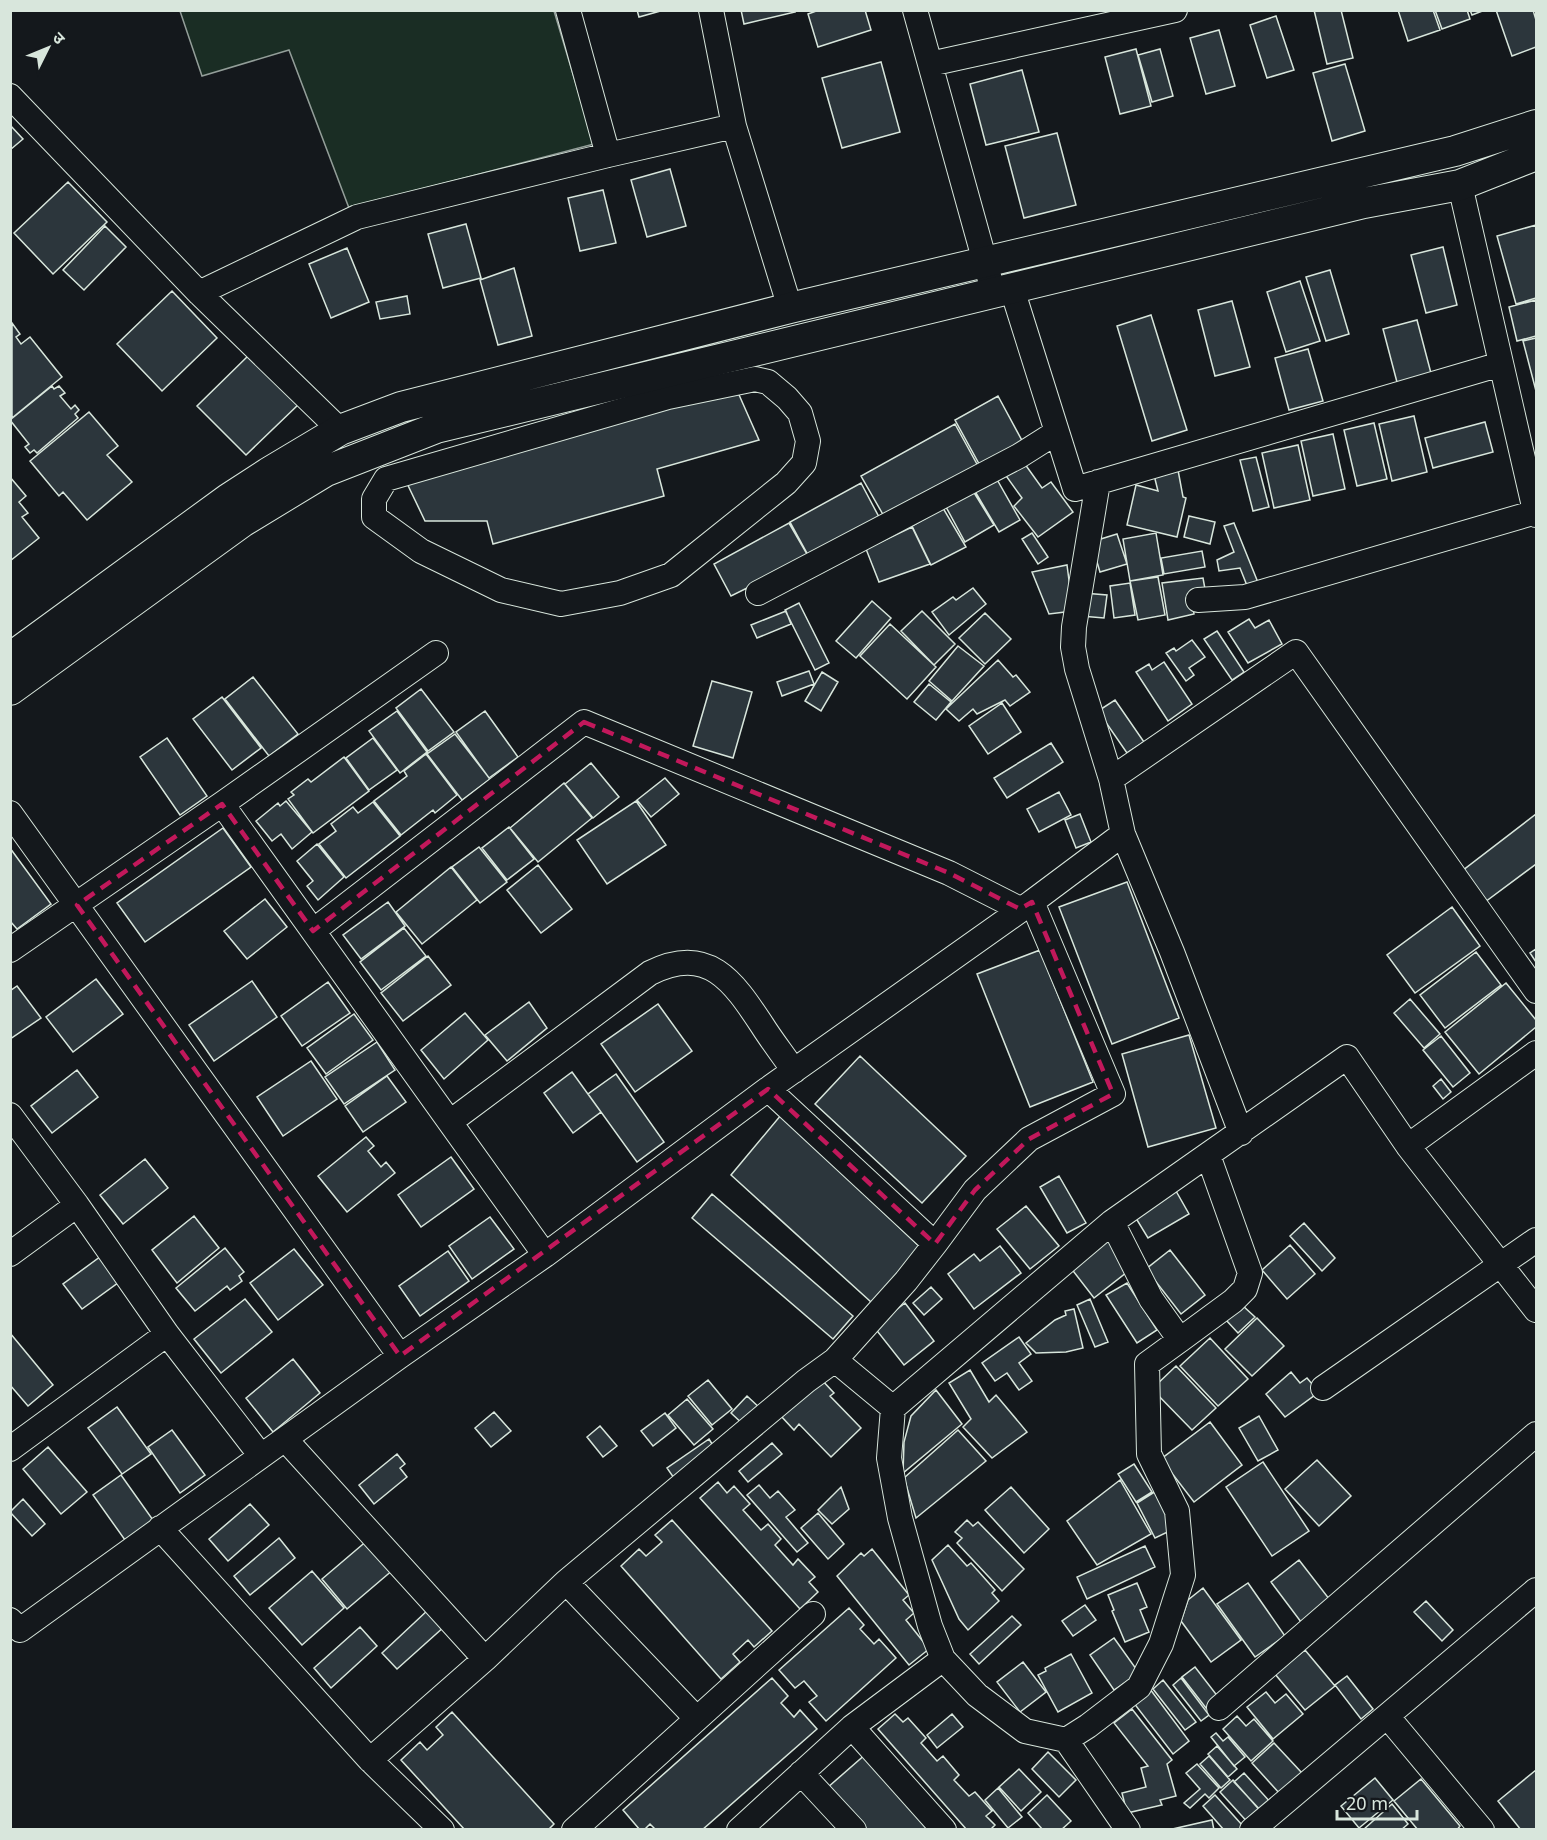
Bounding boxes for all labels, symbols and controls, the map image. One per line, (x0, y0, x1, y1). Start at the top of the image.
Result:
north arrow (18, 18, 78, 78)
text: उ (48, 27, 71, 49)
scale bar (1337, 1783, 1416, 1821)
text: 20 m (1346, 1791, 1388, 1815)

